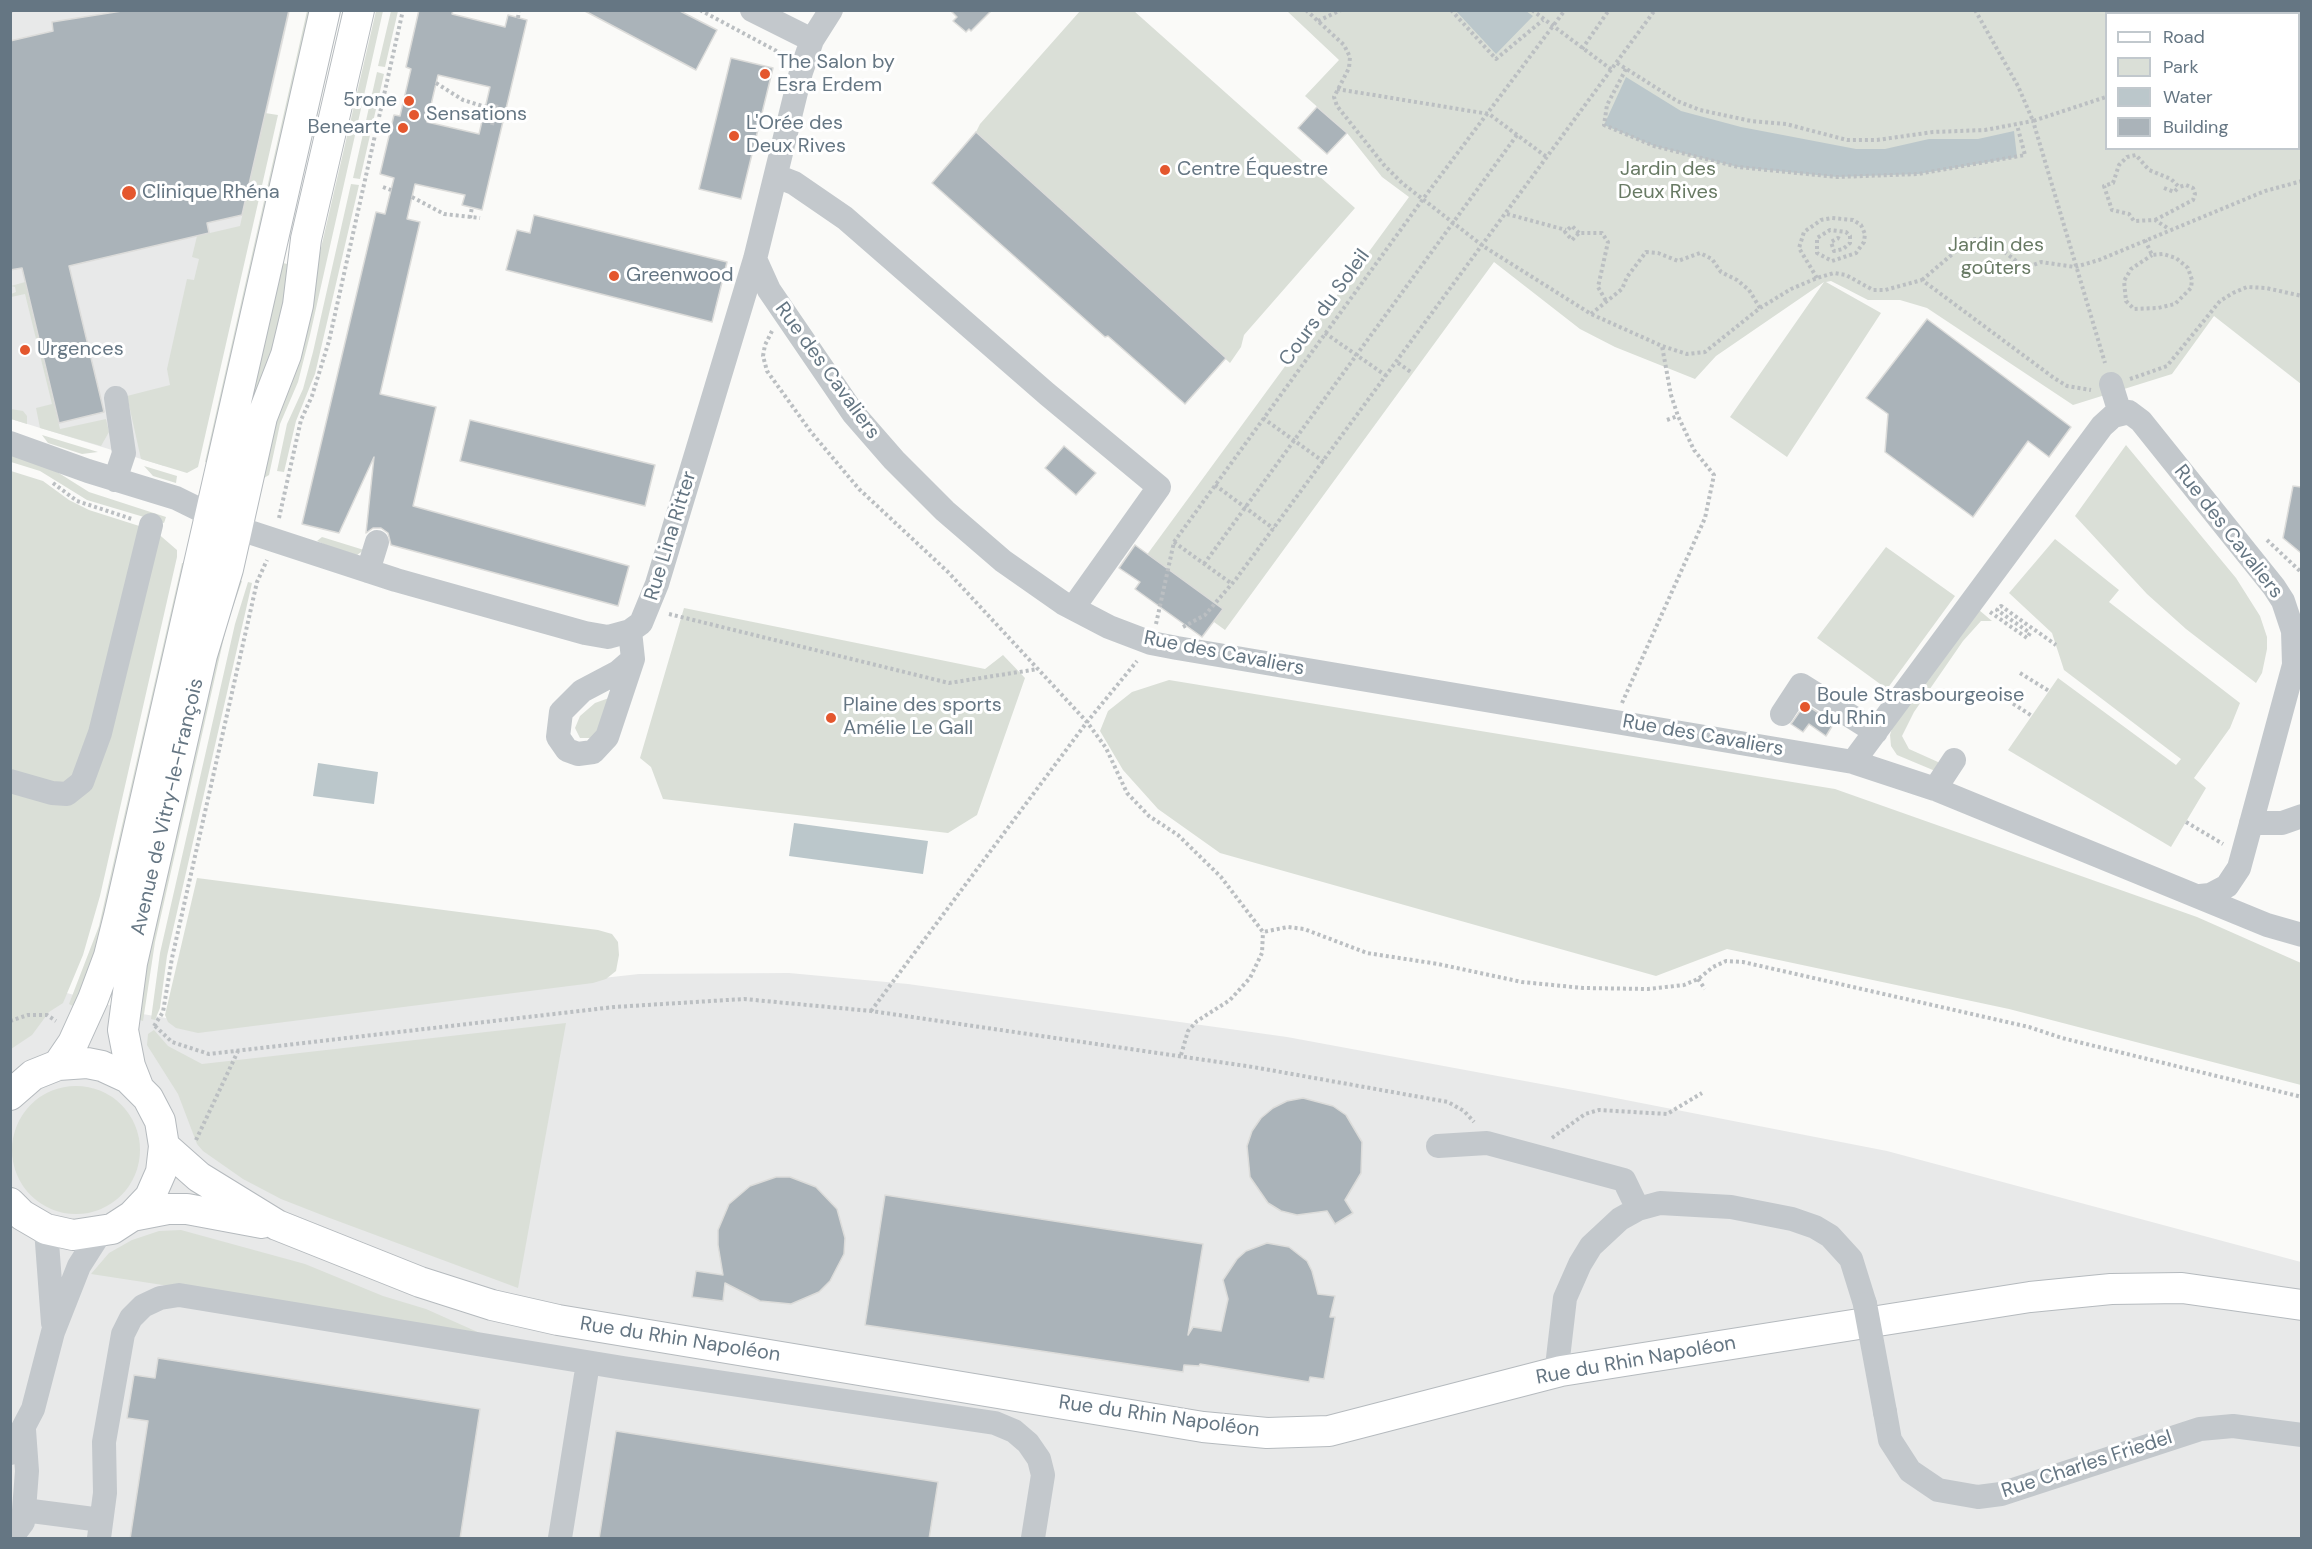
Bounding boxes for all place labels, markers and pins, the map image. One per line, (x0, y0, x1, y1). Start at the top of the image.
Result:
place label: The Salon by Esra Erdem (777, 51, 895, 98)
marker: The Salon by Esra Erdem (758, 67, 772, 81)
place label: 5rone (343, 89, 397, 113)
marker: 5rone (402, 94, 416, 108)
place label: Sensations (426, 103, 527, 127)
marker: Sensations (407, 108, 421, 122)
place label: L'Orée des Deux Rives (746, 112, 846, 159)
place label: Benearte (308, 116, 391, 140)
marker: Benearte (396, 121, 410, 135)
marker: L'Orée des Deux Rives (727, 129, 741, 143)
place label: Centre Équestre (1177, 158, 1328, 182)
marker: Centre Équestre (1158, 163, 1172, 177)
place label: Clinique Rhéna (142, 181, 280, 205)
marker: Clinique Rhéna (120, 184, 138, 202)
place label: Greenwood (626, 264, 734, 288)
marker: Greenwood (607, 269, 621, 283)
place label: Urgences (37, 338, 124, 362)
marker: Urgences (18, 343, 32, 357)
place label: Boule Strasbourgeoise du Rhin (1817, 684, 2024, 731)
place label: Plaine des sports Amélie Le Gall (843, 694, 1002, 741)
marker: Boule Strasbourgeoise du Rhin (1798, 700, 1812, 714)
marker: Plaine des sports Amélie Le Gall (824, 711, 838, 725)

